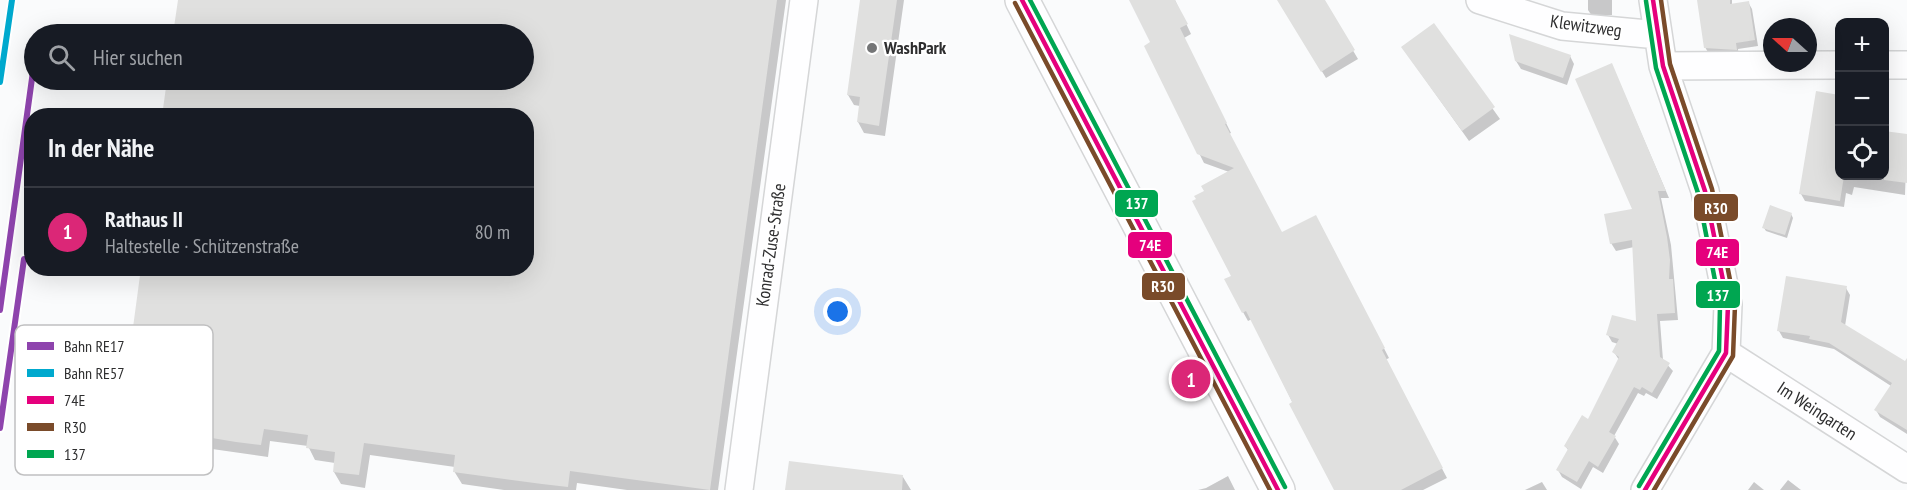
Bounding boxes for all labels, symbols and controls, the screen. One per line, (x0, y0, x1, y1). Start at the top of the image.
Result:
street label: Klewitzweg (1549, 9, 1623, 42)
north arrow (1763, 18, 1817, 72)
map controls (1835, 18, 1889, 180)
button: + (1835, 18, 1889, 72)
search box (24, 24, 534, 90)
place label: WashPark (883, 36, 947, 59)
icon: search (45, 41, 78, 74)
marker: WashPark (865, 41, 879, 55)
text: Hier suchen (93, 43, 183, 71)
button: − (1835, 72, 1889, 126)
button: locate (1835, 126, 1889, 180)
text: In der Nähe (48, 131, 154, 164)
street label: Konrad-Zuse-Straße (750, 182, 791, 308)
line badge: 137 (1114, 189, 1159, 218)
text: 137 (1126, 193, 1148, 213)
line badge: R30 (1693, 193, 1739, 222)
text: R30 (1704, 198, 1728, 218)
text: Rathaus II (105, 205, 183, 233)
text: 1 (63, 219, 72, 245)
text: 80 m (475, 219, 510, 245)
line badge: 74E (1127, 231, 1173, 259)
text: Haltestelle · Schützenstraße (105, 233, 299, 259)
text: 74E (1139, 235, 1161, 255)
line badge: 74E (1695, 238, 1740, 267)
text: 74E (1706, 242, 1728, 262)
line badge: R30 (1141, 272, 1186, 301)
text: R30 (1151, 276, 1175, 296)
line badge: 137 (1695, 280, 1741, 309)
text: 137 (1707, 285, 1729, 305)
your location (823, 297, 852, 326)
legend (15, 325, 213, 475)
text: Bahn RE17 (64, 336, 124, 356)
pin: 1 (1172, 356, 1210, 401)
text: Bahn RE57 (64, 363, 124, 383)
street label: Im Weingarten (1773, 376, 1862, 445)
text: 74E (64, 390, 85, 410)
text: R30 (64, 417, 86, 437)
text: 137 (64, 444, 86, 464)

